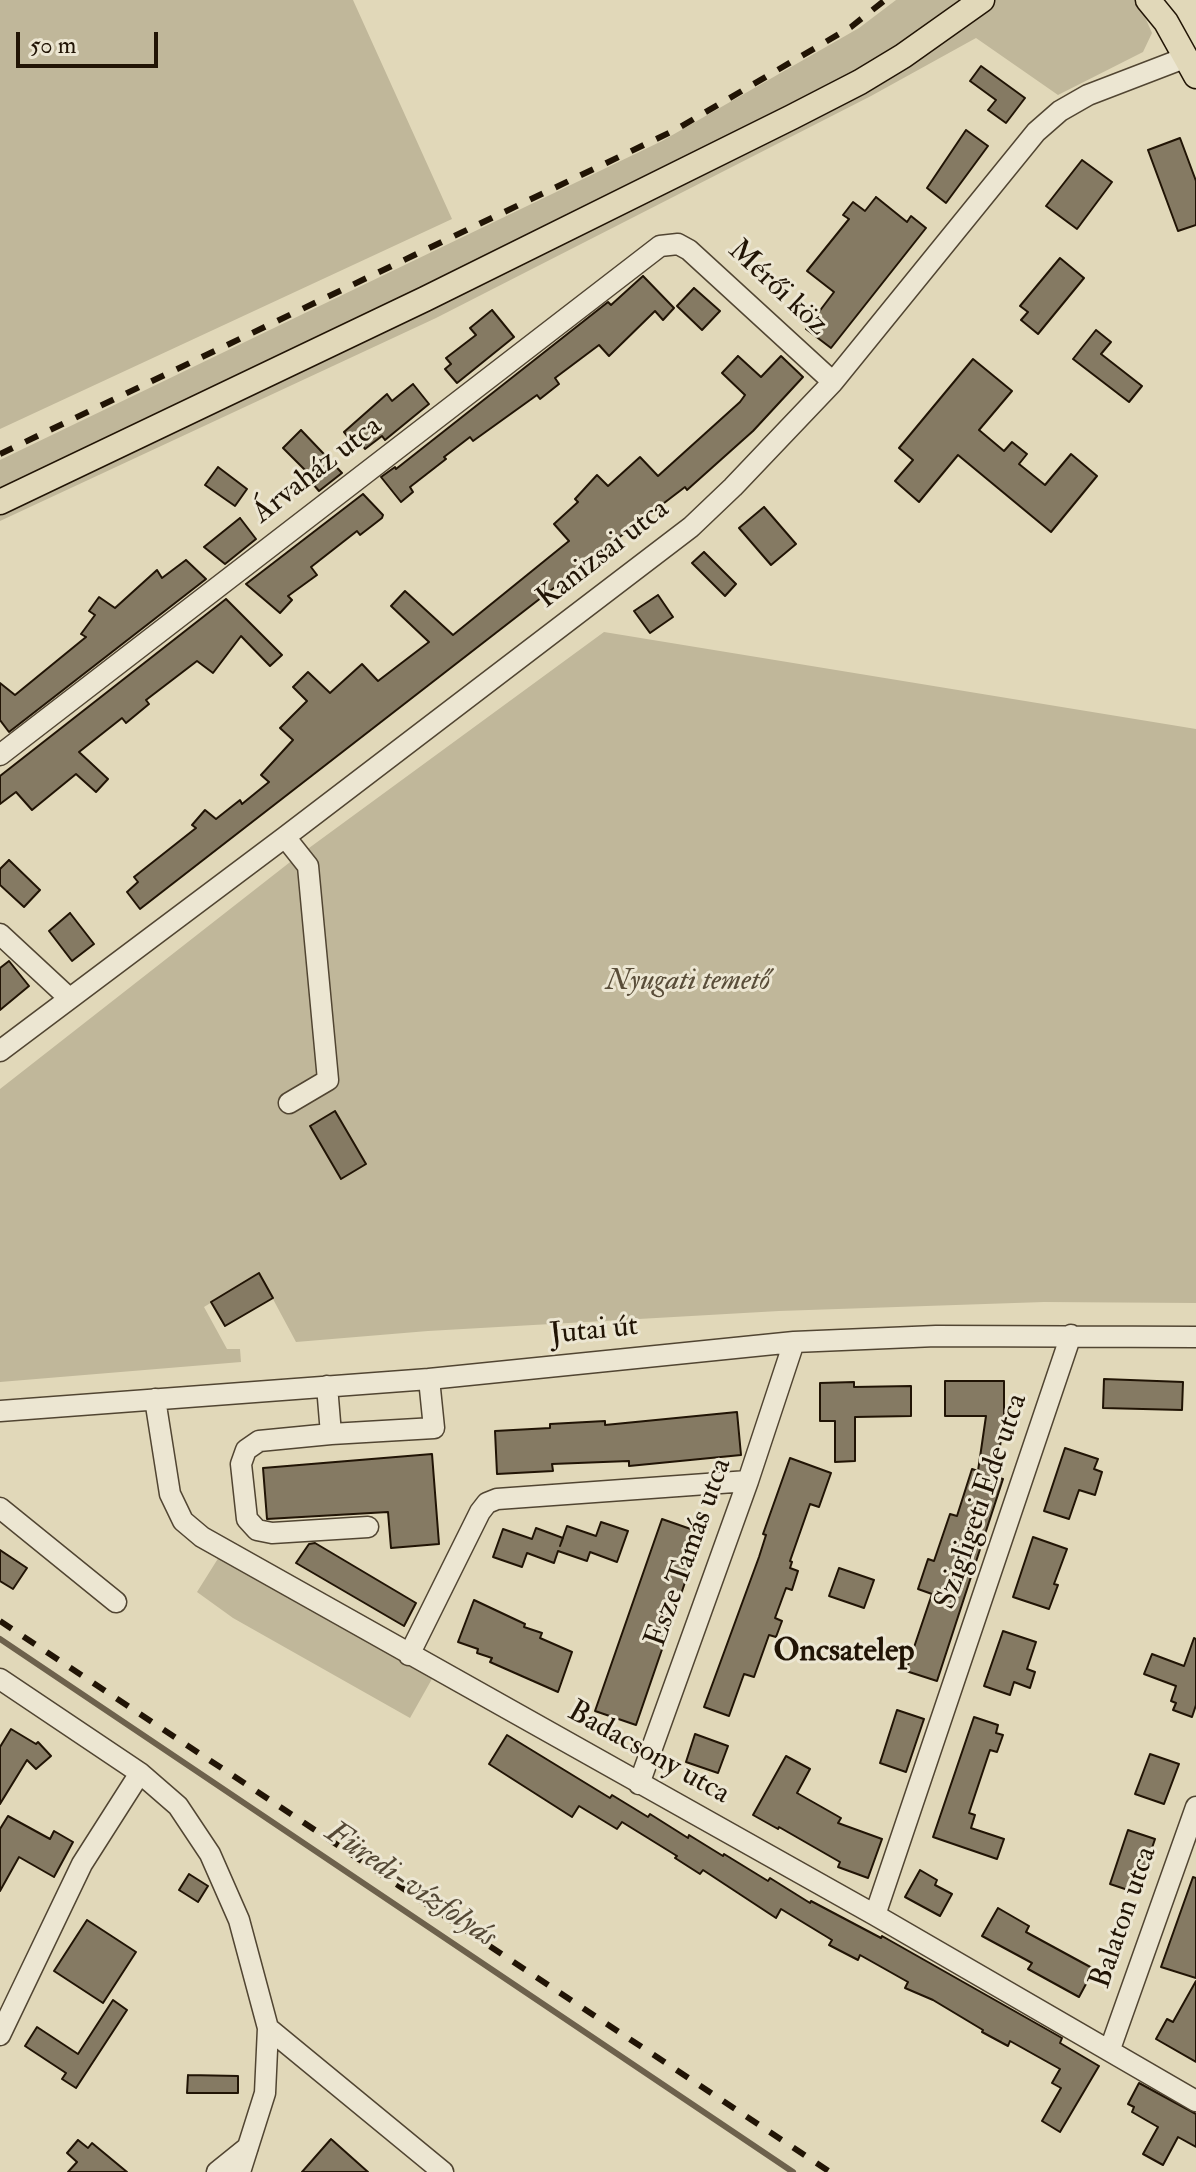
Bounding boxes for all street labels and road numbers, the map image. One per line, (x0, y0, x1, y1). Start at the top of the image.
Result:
street label: Mérői köz (720, 234, 834, 344)
street label: Árvaház utca (246, 409, 390, 533)
street label: Kanizsai utca (531, 492, 677, 618)
street label: Jutai út (548, 1309, 640, 1355)
street label: Szigligeti Ede utca (929, 1389, 1037, 1615)
street label: Esze Tamás utca (639, 1454, 741, 1652)
street label: Badacsony utca (561, 1695, 735, 1813)
street label: Balaton utca (1084, 1842, 1166, 1994)

